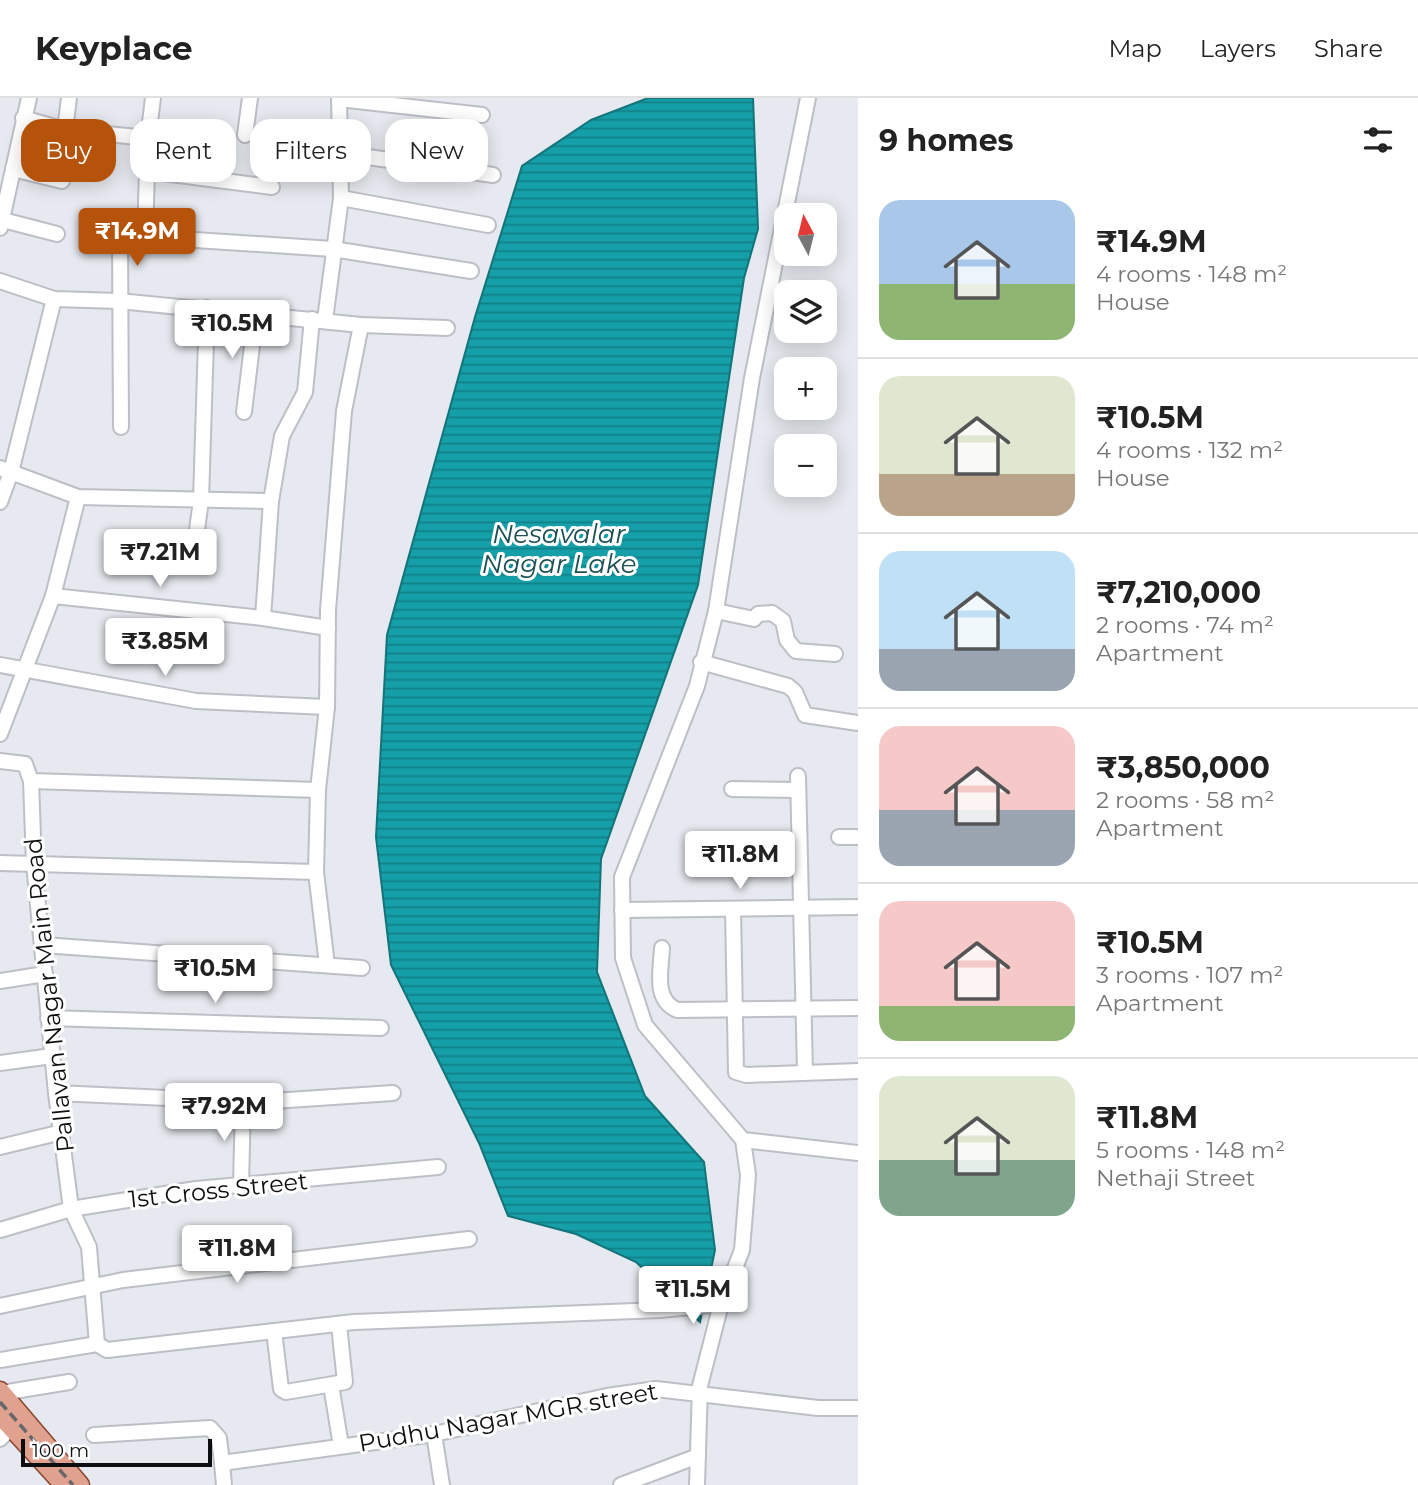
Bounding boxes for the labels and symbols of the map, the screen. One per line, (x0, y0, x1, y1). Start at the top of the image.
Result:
north arrow (774, 203, 836, 266)
pin: ₹14.9M (80, 208, 194, 268)
pin: ₹10.5M (175, 300, 289, 360)
water label: Nesavalar Nagar Lake (482, 518, 636, 580)
pin: ₹7.21M (103, 530, 217, 589)
pin: ₹3.85M (108, 618, 222, 678)
pin: ₹11.8M (683, 832, 797, 891)
street label: Pallavan Nagar Main Road (18, 836, 80, 1154)
pin: ₹10.5M (158, 946, 272, 1005)
pin: ₹7.92M (167, 1084, 281, 1143)
street label: 1st Cross Street (127, 1166, 309, 1214)
pin: ₹11.8M (180, 1226, 294, 1285)
pin: ₹11.5M (636, 1266, 750, 1326)
street label: Pudhu Nagar MGR street (356, 1376, 660, 1458)
scale bar (21, 1436, 212, 1468)

